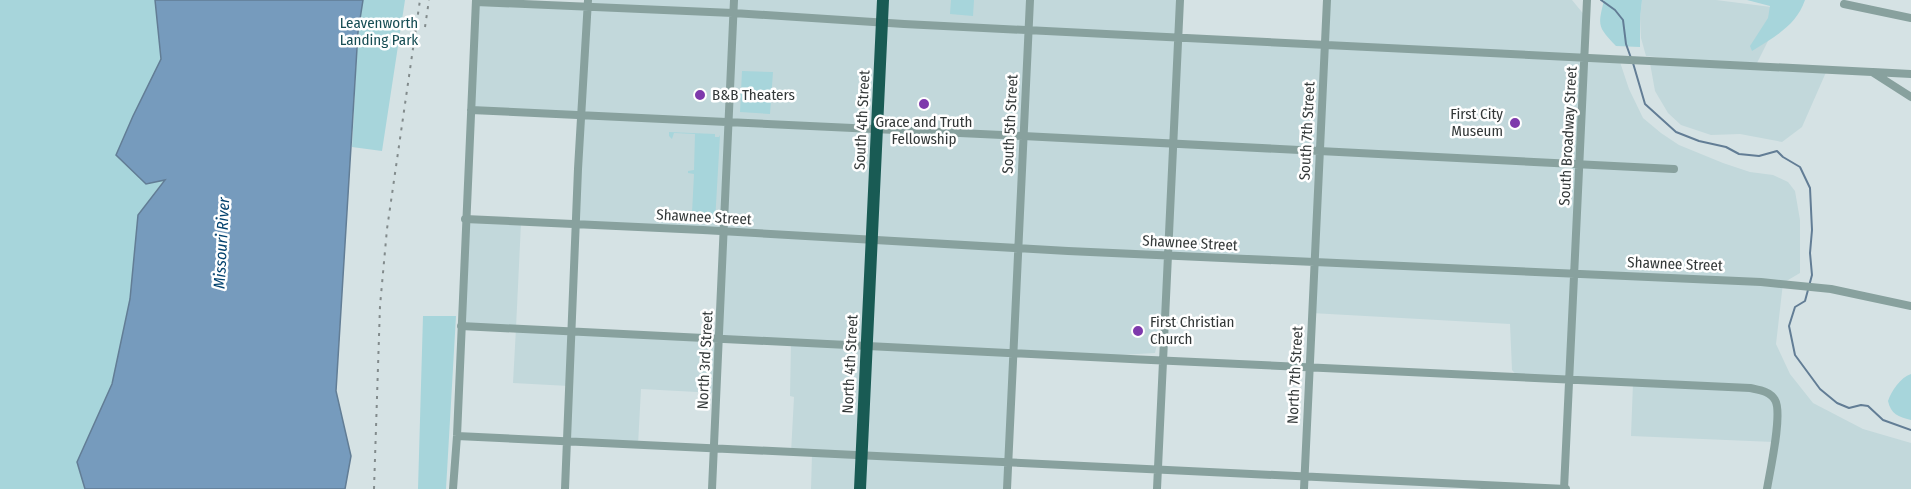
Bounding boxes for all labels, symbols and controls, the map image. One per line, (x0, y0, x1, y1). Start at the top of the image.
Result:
park label: Leavenworth Landing Park (340, 14, 418, 49)
street label: South Broadway Street (1555, 66, 1581, 206)
street label: South 4th Street (850, 70, 874, 170)
street label: South 5th Street (998, 74, 1022, 174)
street label: South 7th Street (1295, 81, 1319, 181)
place label: B&B Theaters (712, 86, 795, 104)
marker: B&B Theaters (693, 88, 707, 102)
marker: Grace and Truth Fellowship (917, 97, 931, 111)
place label: First City Museum (1450, 105, 1503, 140)
place label: Grace and Truth Fellowship (876, 113, 973, 148)
marker: First City Museum (1508, 116, 1522, 130)
water label: Missouri River (210, 196, 233, 289)
street label: Shawnee Street (656, 206, 752, 228)
street label: Shawnee Street (1142, 232, 1238, 254)
street label: Shawnee Street (1627, 253, 1723, 275)
street label: North 3rd Street (693, 310, 717, 410)
place label: First Christian Church (1150, 313, 1234, 348)
street label: North 4th Street (838, 314, 862, 414)
marker: First Christian Church (1131, 324, 1145, 338)
street label: North 7th Street (1283, 326, 1307, 424)

